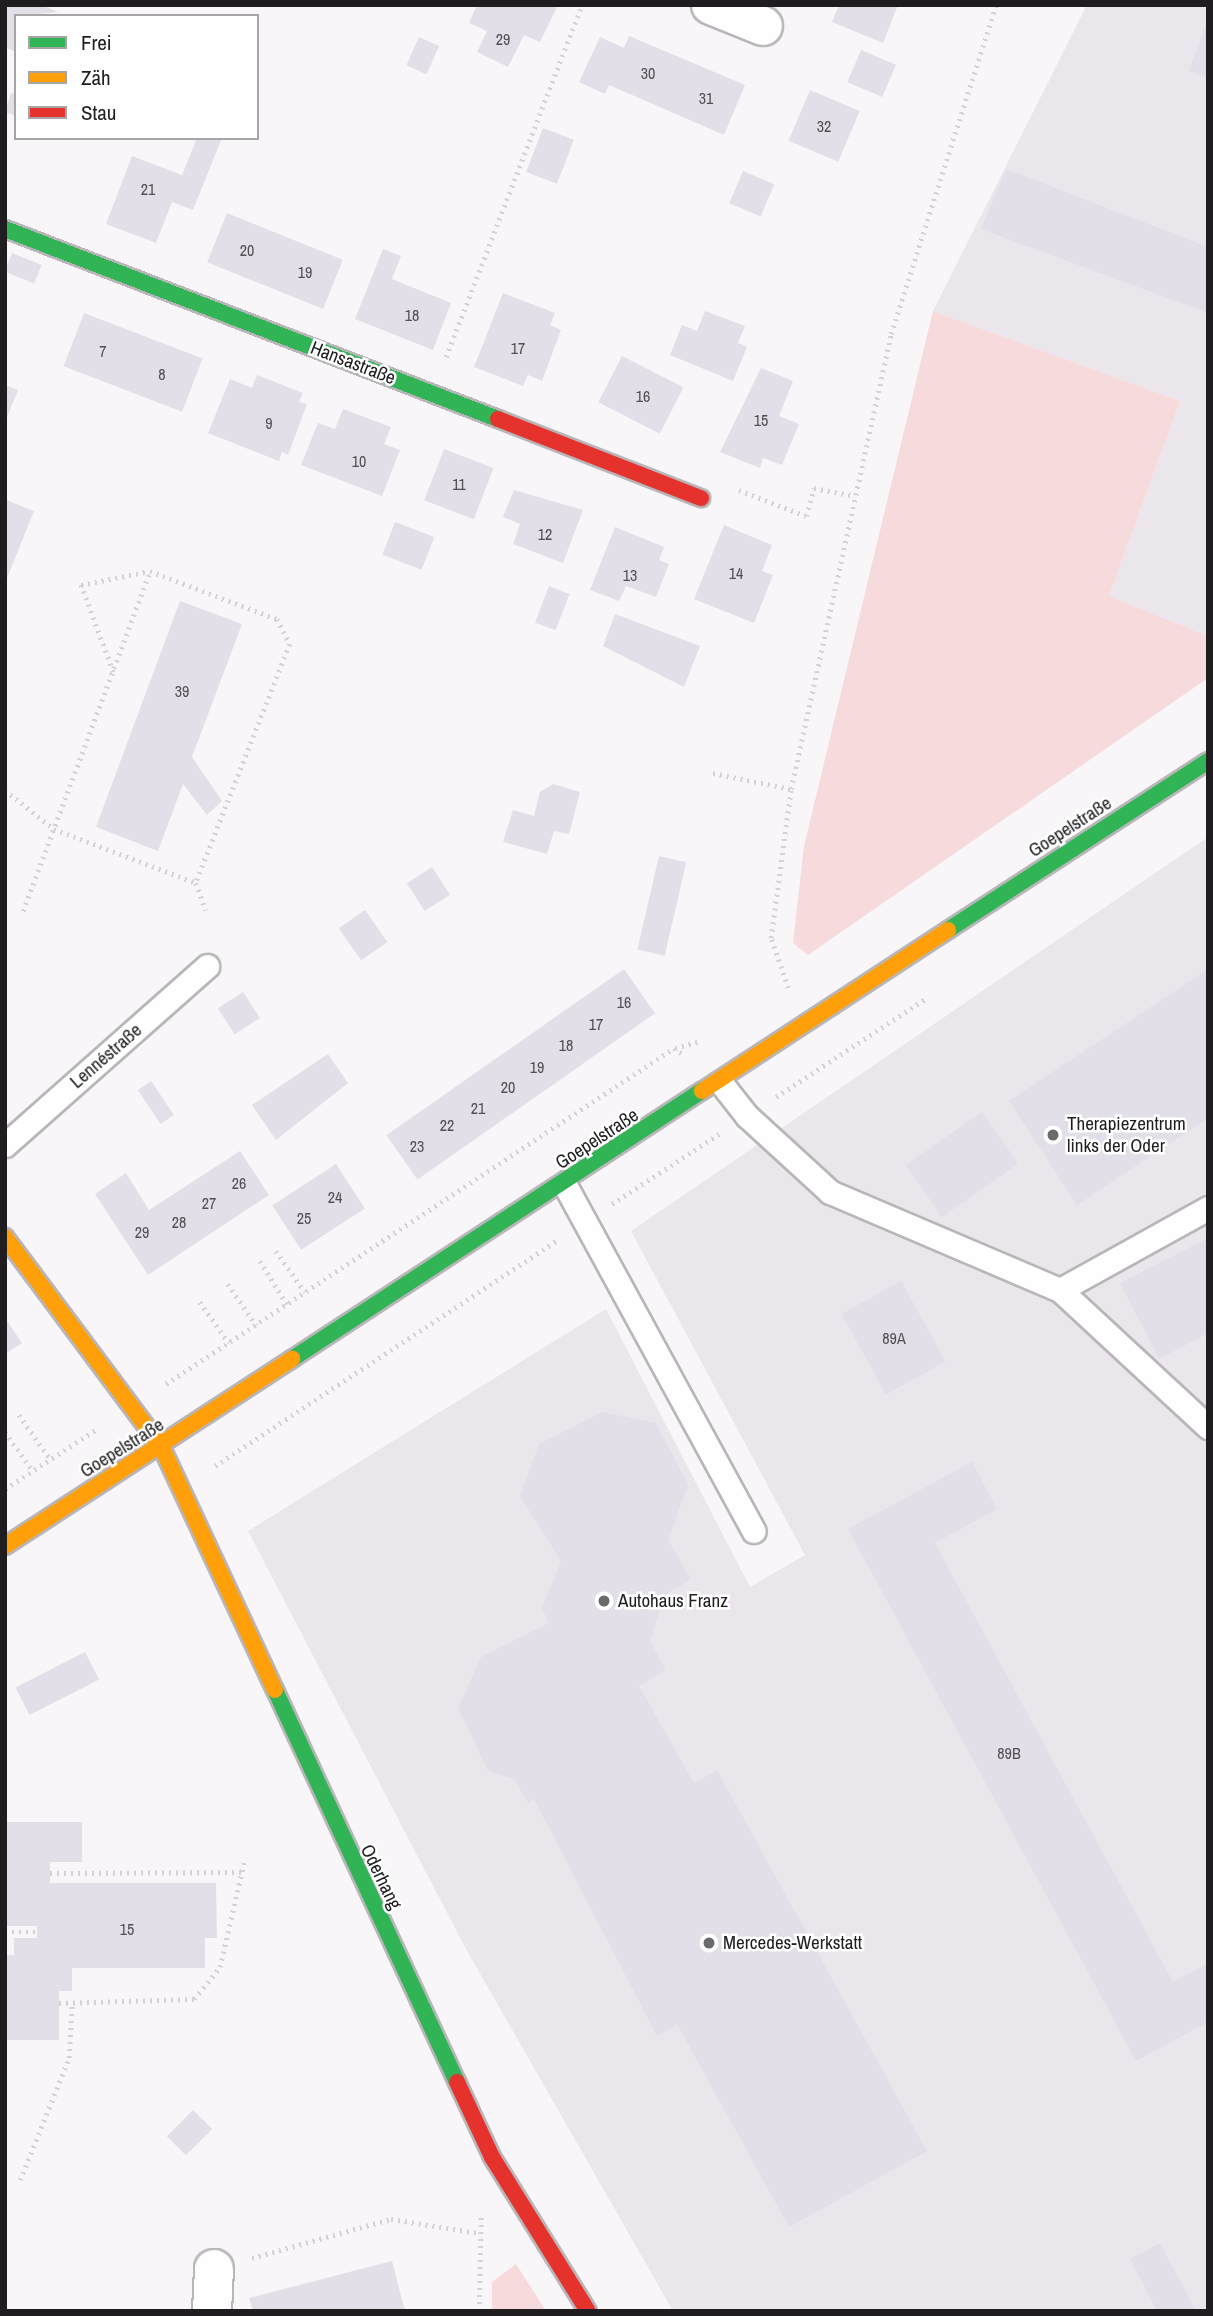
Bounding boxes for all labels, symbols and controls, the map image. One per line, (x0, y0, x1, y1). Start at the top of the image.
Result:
legend (14, 14, 259, 140)
text: Frei (81, 28, 112, 57)
house number: 29 (496, 29, 510, 49)
text: Zäh (81, 63, 111, 92)
house number: 30 (641, 63, 655, 83)
house number: 31 (699, 88, 713, 108)
text: Stau (81, 98, 116, 127)
house number: 32 (817, 116, 831, 136)
house number: 21 (141, 179, 155, 199)
house number: 20 (240, 240, 254, 260)
house number: 19 (298, 262, 312, 282)
house number: 18 (405, 305, 419, 325)
street label: Hansastraße (307, 336, 399, 390)
house number: 17 (511, 338, 525, 358)
house number: 7 (99, 341, 107, 361)
house number: 8 (158, 364, 166, 384)
house number: 16 (636, 386, 650, 406)
house number: 15 (754, 410, 768, 430)
house number: 9 (265, 413, 273, 433)
house number: 10 (352, 451, 366, 471)
house number: 11 (452, 474, 466, 494)
house number: 12 (538, 524, 552, 544)
house number: 14 (729, 563, 743, 583)
house number: 13 (623, 565, 637, 585)
house number: 39 (175, 681, 189, 701)
street label: Goepelstraße (1024, 792, 1116, 862)
house number: 16 (617, 992, 631, 1012)
house number: 17 (589, 1014, 603, 1034)
street label: Lennéstraße (66, 1019, 146, 1093)
house number: 18 (559, 1035, 573, 1055)
house number: 19 (530, 1057, 544, 1077)
house number: 20 (501, 1077, 515, 1097)
house number: 21 (471, 1098, 485, 1118)
street label: Goepelstraße (551, 1104, 643, 1174)
place label: Therapiezentrum links der Oder (1067, 1113, 1186, 1157)
house number: 22 (440, 1115, 454, 1135)
marker: Therapiezentrum links der Oder (1045, 1127, 1061, 1143)
house number: 23 (410, 1136, 424, 1156)
house number: 26 (232, 1173, 246, 1193)
house number: 24 (328, 1187, 342, 1207)
house number: 27 (202, 1193, 216, 1213)
house number: 25 (297, 1208, 311, 1228)
house number: 28 (172, 1212, 186, 1232)
house number: 29 (135, 1222, 149, 1242)
house number: 89A (882, 1328, 906, 1348)
street label: Goepelstraße (76, 1413, 168, 1483)
place label: Autohaus Franz (618, 1590, 728, 1612)
marker: Autohaus Franz (596, 1593, 612, 1609)
house number: 89B (997, 1743, 1021, 1763)
street label: Oderhang (356, 1841, 406, 1913)
house number: 15 (120, 1919, 134, 1939)
place label: Mercedes-Werkstatt (723, 1932, 862, 1954)
marker: Mercedes-Werkstatt (701, 1935, 717, 1951)

